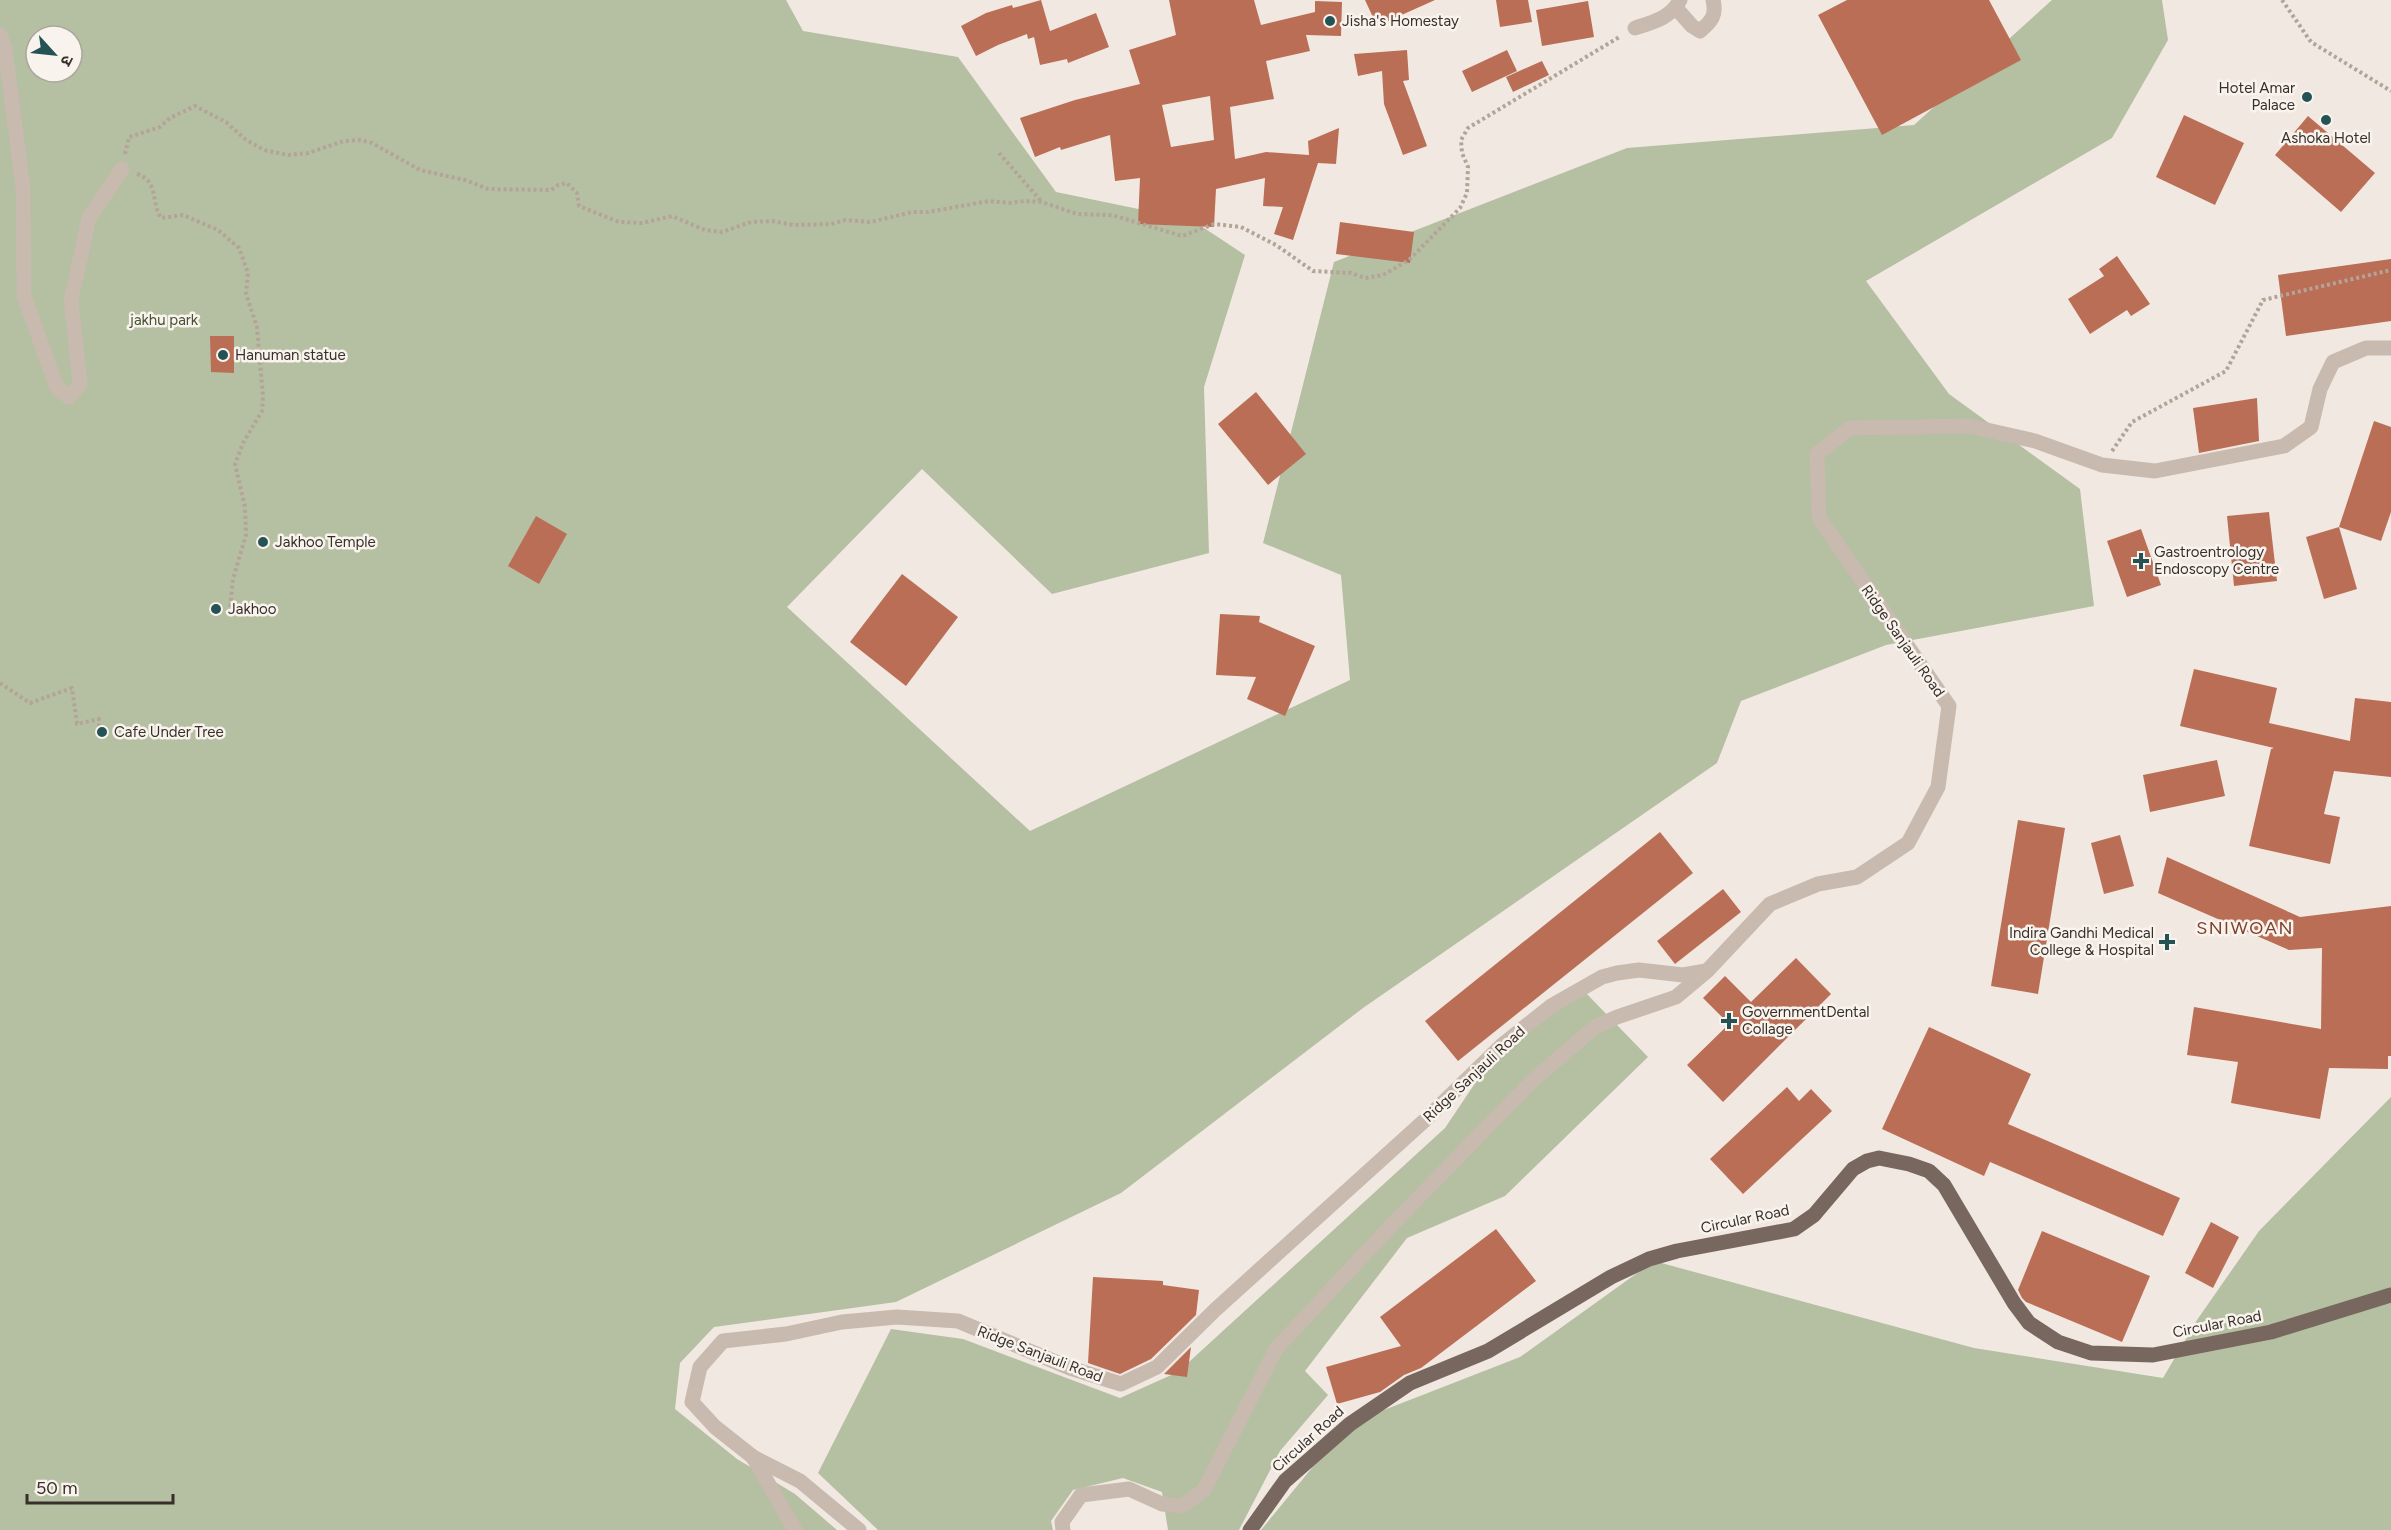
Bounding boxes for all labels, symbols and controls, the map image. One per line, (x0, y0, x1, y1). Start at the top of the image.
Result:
place label: Jisha's Homestay (1342, 12, 1459, 30)
marker: Jisha's Homestay (1323, 14, 1337, 28)
north arrow (24, 24, 84, 84)
text: उ (56, 52, 78, 70)
place label: Hotel Amar Palace (2219, 79, 2295, 114)
marker: Hotel Amar Palace (2300, 90, 2314, 104)
marker: Ashoka Hotel (2319, 113, 2333, 127)
place label: Ashoka Hotel (2281, 129, 2371, 147)
park label: jakhu park (129, 311, 199, 329)
place label: Hanuman statue (235, 346, 346, 364)
marker: Hanuman statue (216, 348, 230, 362)
place label: Jakhoo Temple (275, 533, 376, 551)
marker: Jakhoo Temple (256, 535, 270, 549)
place label: Gastroentrology Endoscopy Centre (2154, 543, 2279, 578)
marker: Gastroentrology Endoscopy Centre (2132, 552, 2150, 570)
street label: Ridge Sanjauli Road (1858, 581, 1948, 701)
place label: Jakhoo (228, 600, 277, 618)
marker: Jakhoo (209, 602, 223, 616)
place label: Cafe Under Tree (114, 723, 224, 741)
marker: Cafe Under Tree (95, 725, 109, 739)
district label: SNIWOAN (2196, 917, 2294, 939)
place label: Indira Gandhi Medical College & Hospital (2009, 924, 2154, 959)
marker: Indira Gandhi Medical College & Hospital (2158, 933, 2176, 951)
place label: GovernmentDental Collage (1742, 1003, 1870, 1038)
marker: GovernmentDental Collage (1720, 1012, 1738, 1030)
street label: Ridge Sanjauli Road (1419, 1022, 1529, 1126)
street label: Circular Road (1699, 1201, 1791, 1237)
street label: Circular Road (2171, 1307, 2263, 1341)
street label: Ridge Sanjauli Road (975, 1322, 1105, 1386)
street label: Circular Road (1268, 1402, 1348, 1476)
scale bar (27, 1467, 172, 1505)
text: 50 m (36, 1477, 78, 1499)

